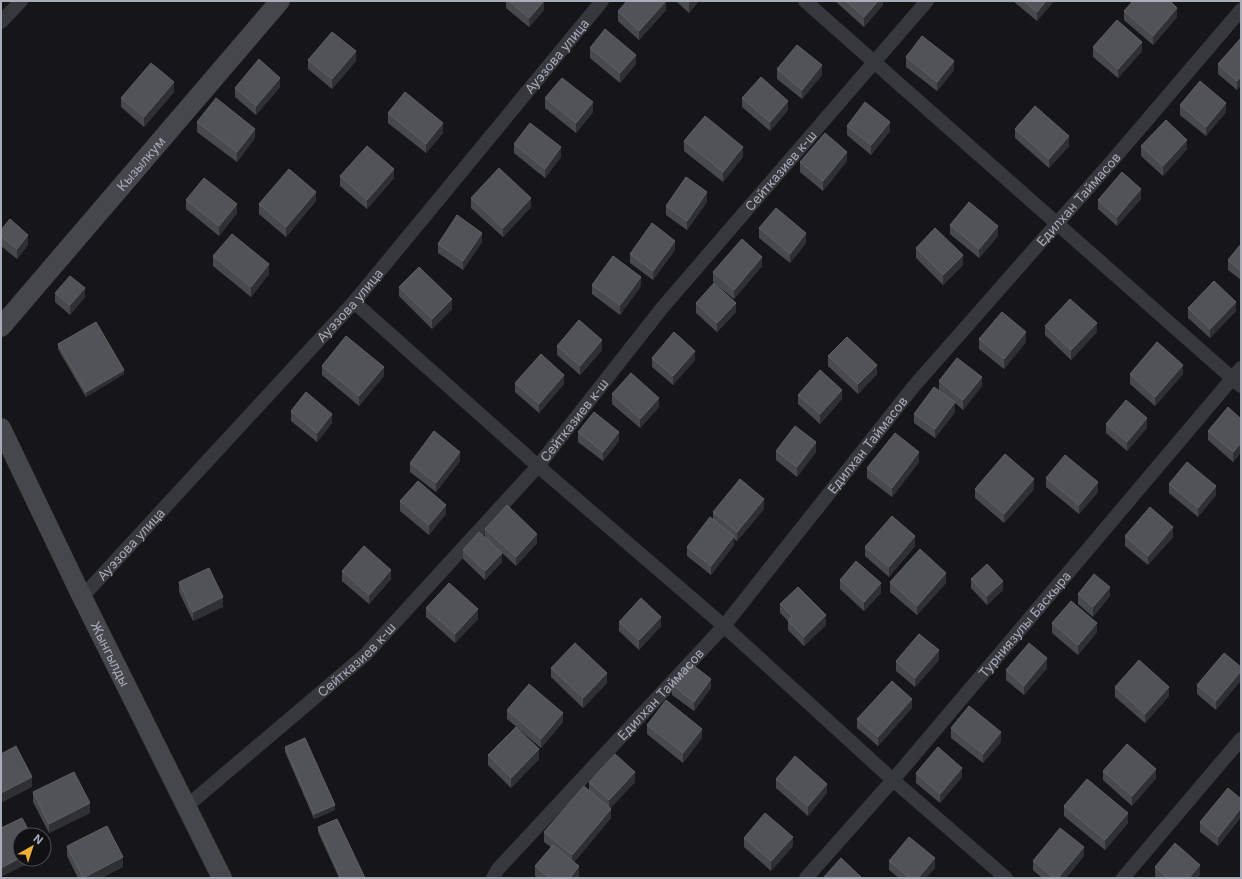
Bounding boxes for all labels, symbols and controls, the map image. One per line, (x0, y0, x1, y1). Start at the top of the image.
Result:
street label: Ауэзова улица (521, 15, 592, 97)
street label: Сейтказиев к-ш (741, 127, 820, 214)
street label: Кызылкум (113, 133, 168, 194)
street label: Едилхан Таймасов (1033, 149, 1124, 249)
street label: Ауэзова улица (313, 265, 386, 345)
street label: Сейтказиев к-ш (536, 375, 612, 465)
street label: Едилхан Таймасов (824, 393, 911, 497)
street label: Ауэзова улица (94, 505, 168, 583)
street label: Турниязулы Баскыра (975, 568, 1074, 681)
street label: Жынгылды (87, 619, 133, 689)
street label: Сейтказиев к-ш (314, 619, 399, 700)
street label: Едилхан Таймасов (614, 645, 707, 743)
north arrow (12, 827, 52, 867)
text: N (31, 831, 46, 847)

